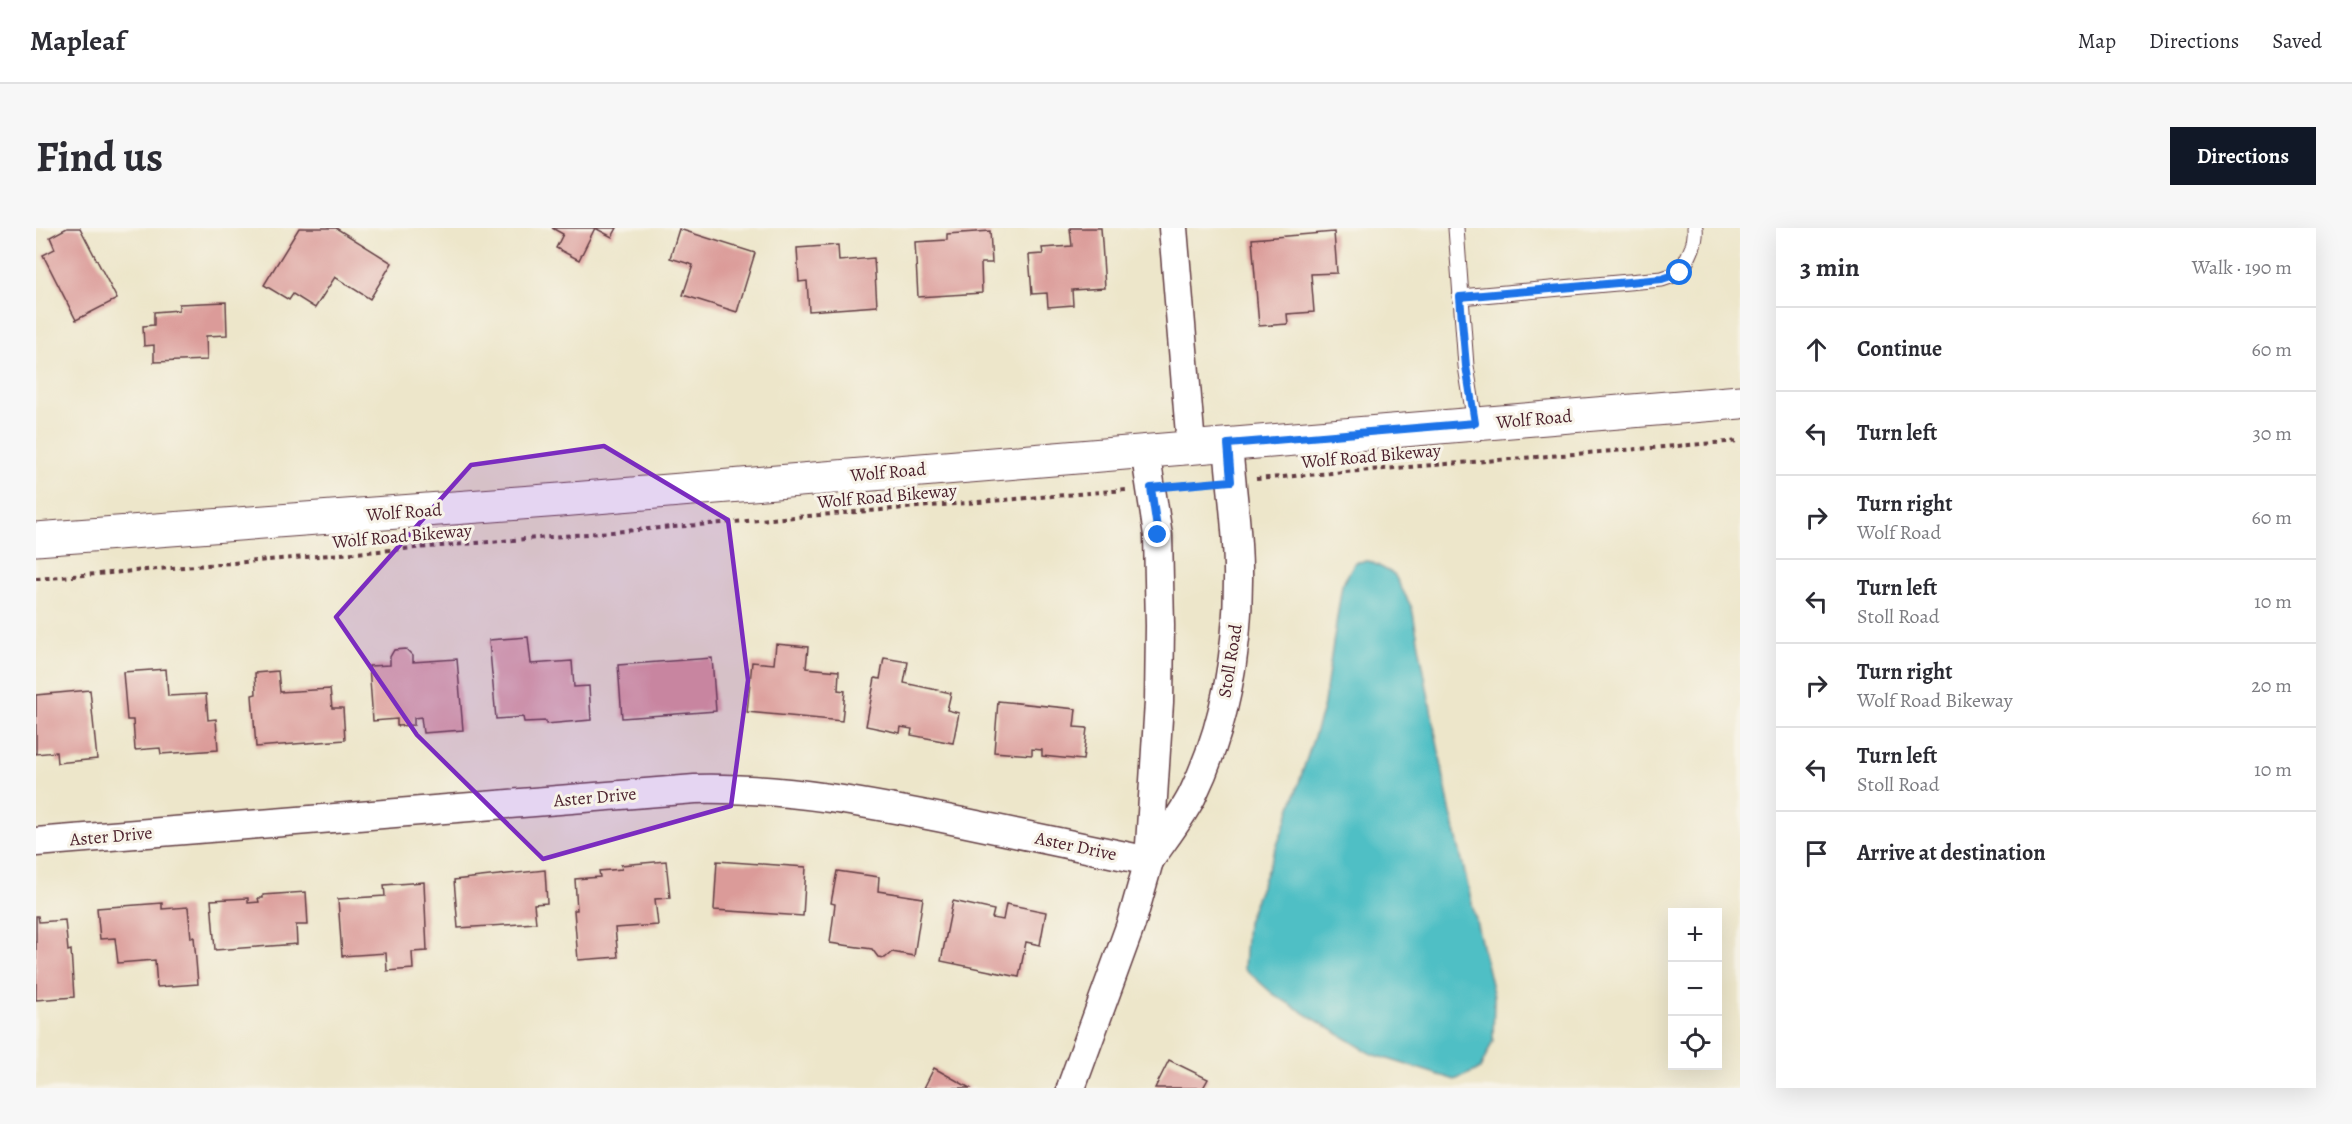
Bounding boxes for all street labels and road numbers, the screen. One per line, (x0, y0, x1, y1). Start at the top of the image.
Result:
street label: Wolf Road (1494, 404, 1573, 434)
street label: Wolf Road Bikeway (1299, 438, 1443, 474)
street label: Wolf Road (848, 457, 927, 487)
street label: Wolf Road Bikeway (815, 478, 959, 514)
street label: Wolf Road (364, 497, 443, 527)
street label: Wolf Road Bikeway (330, 518, 474, 554)
street label: Stoll Road (1212, 622, 1248, 700)
street label: Aster Drive (552, 781, 637, 813)
street label: Aster Drive (68, 820, 153, 852)
street label: Aster Drive (1032, 825, 1119, 866)

